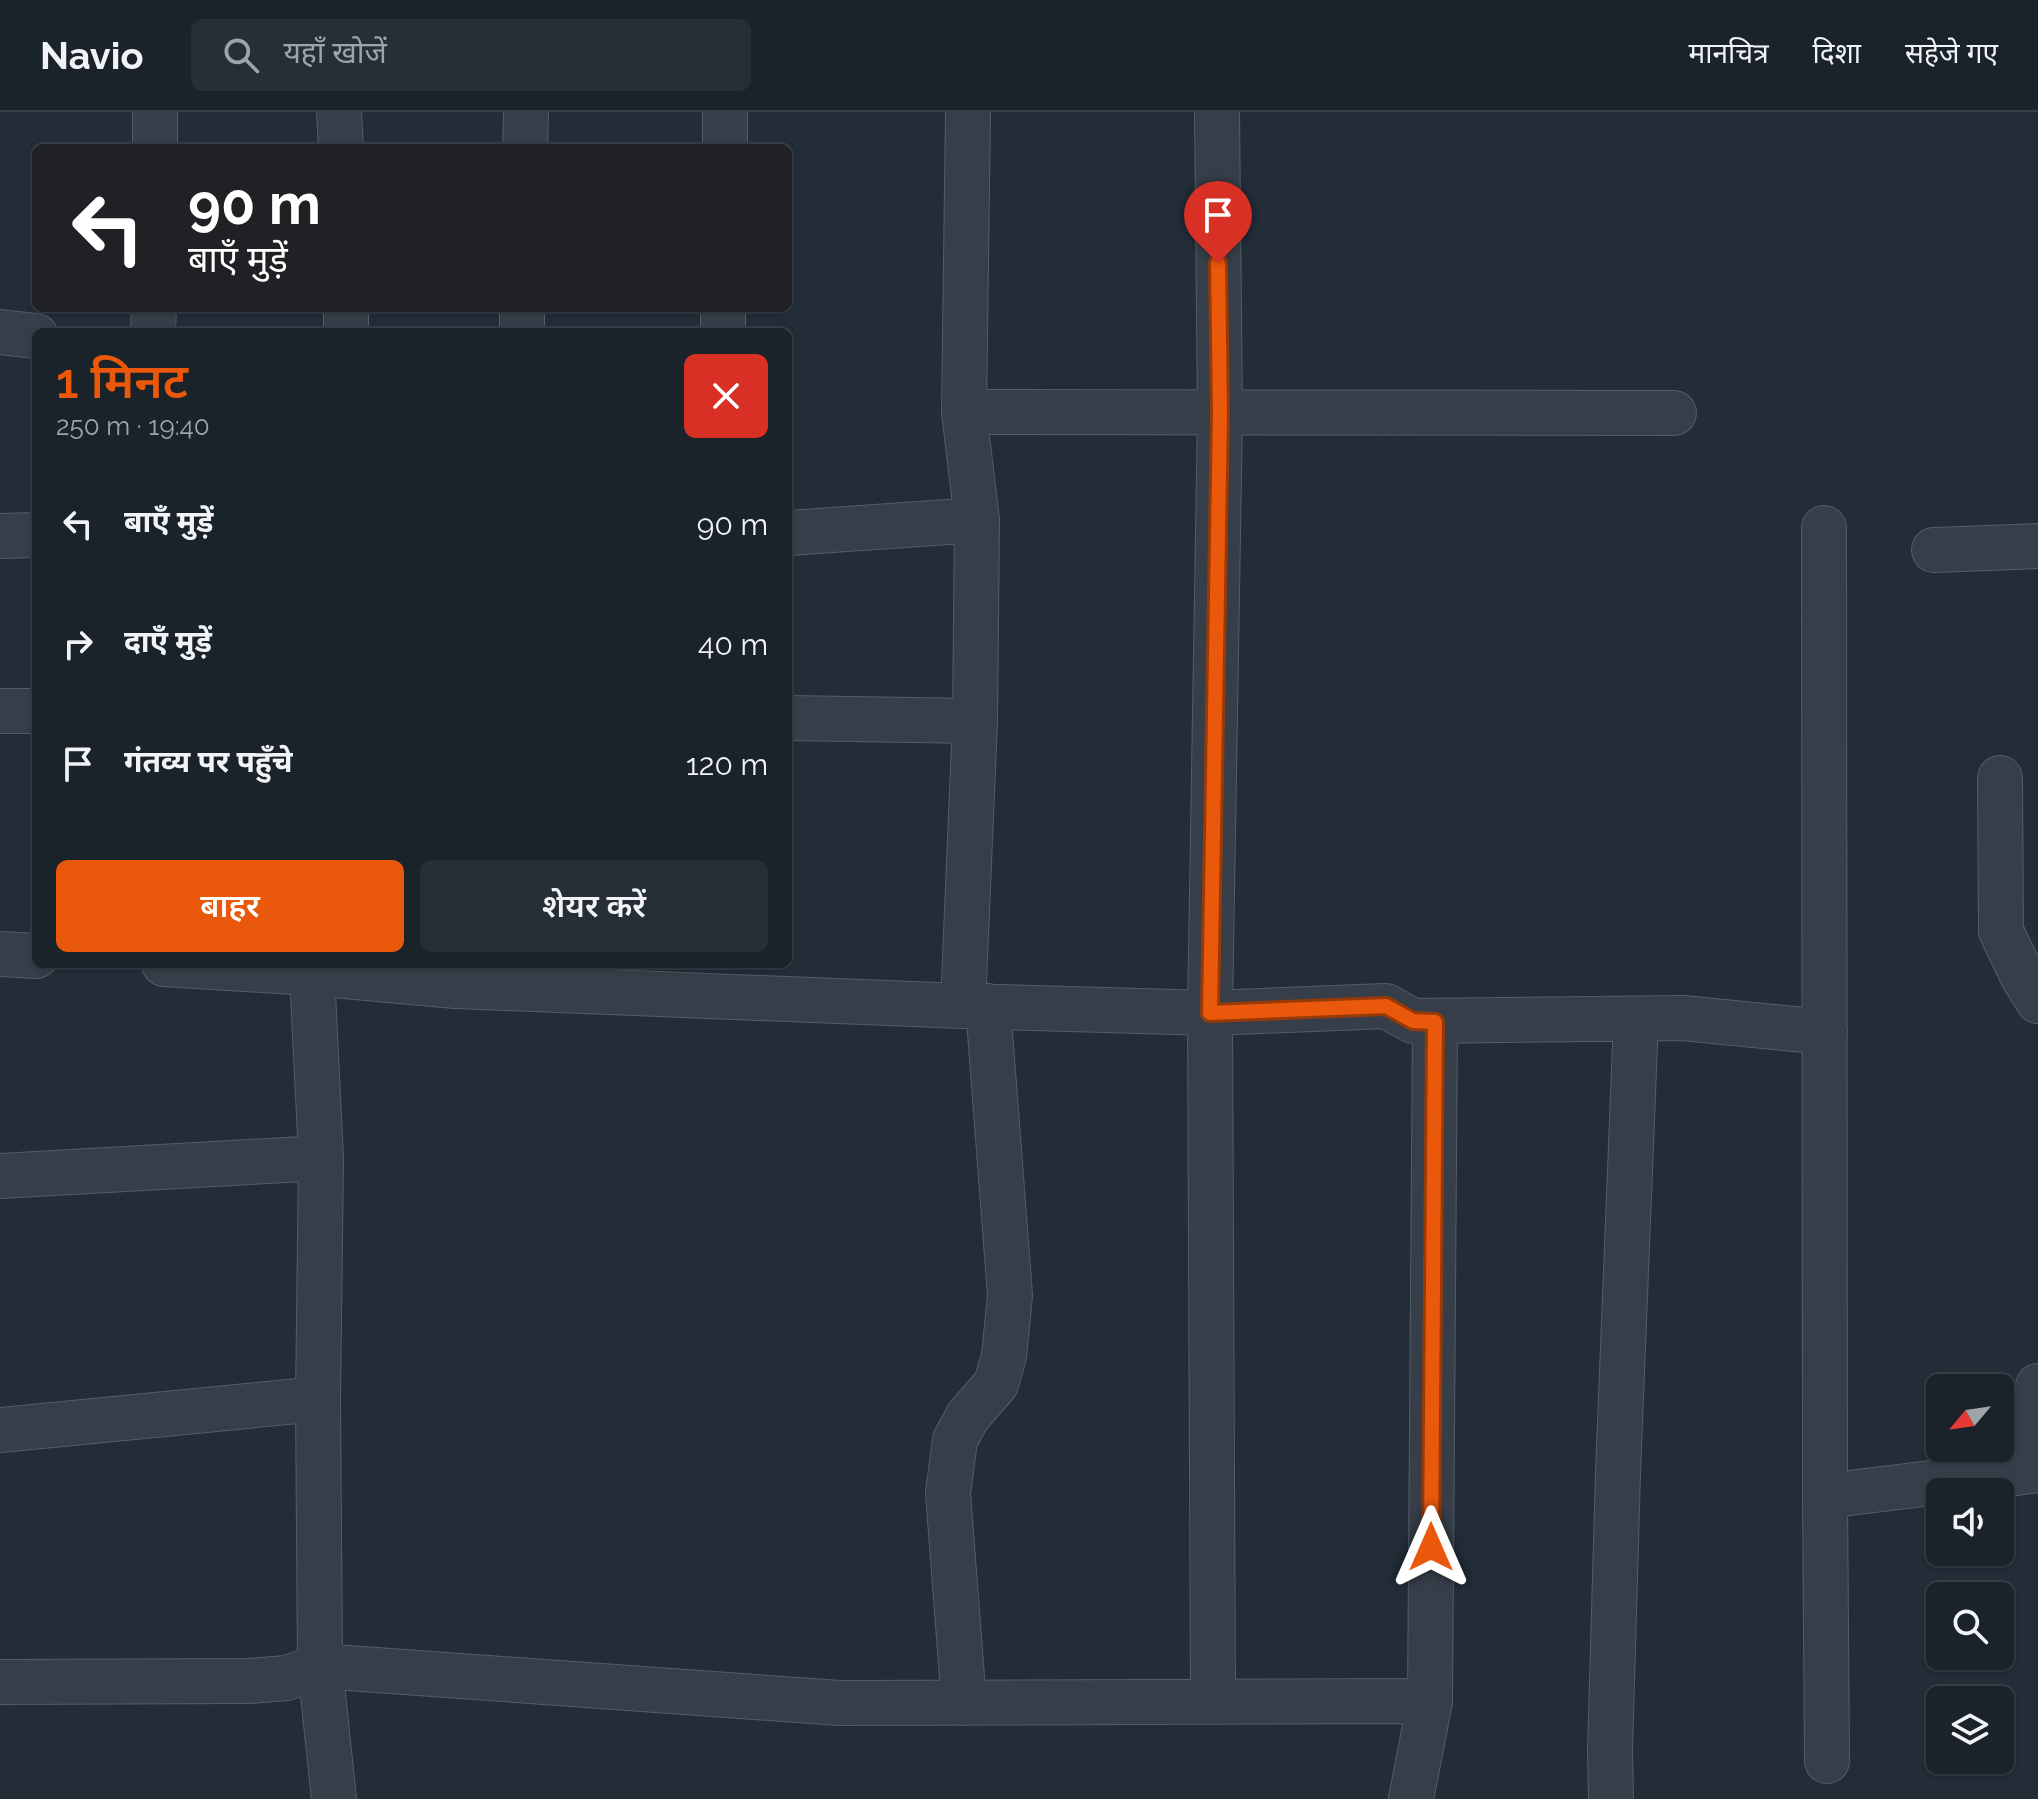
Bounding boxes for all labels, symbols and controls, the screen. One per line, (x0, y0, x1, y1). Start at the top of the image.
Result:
search box (191, 19, 751, 91)
text: Navio (40, 33, 143, 78)
icon: search (219, 33, 263, 77)
text: यहाँ खोजें (283, 35, 387, 70)
text: मानचित्र (1689, 37, 1769, 70)
text: दिशा (1813, 37, 1861, 70)
text: सहेजे गए (1905, 37, 1998, 70)
text: 90 m (188, 171, 321, 237)
icon: left (56, 176, 160, 280)
pin (1184, 181, 1252, 263)
icon: arrive (1196, 193, 1240, 237)
text: बाएँ मुड़ें (188, 238, 288, 280)
text: 1 मिनट (56, 353, 188, 409)
button: close (684, 354, 768, 438)
text: 250 m · 19:40 (56, 411, 210, 441)
icon: left (56, 502, 100, 546)
text: बाएँ मुड़ें (124, 504, 213, 539)
text: 90 m (697, 507, 768, 542)
icon: right (56, 622, 100, 666)
text: दाएँ मुड़ें (124, 624, 212, 659)
text: 40 m (698, 627, 768, 662)
icon: arrive (56, 742, 100, 786)
text: गंतव्य पर पहुँचे (124, 744, 293, 779)
text: 120 m (686, 747, 768, 782)
button: बाहर (56, 860, 404, 952)
button: शेयर करें (420, 860, 768, 952)
north arrow (1926, 1374, 2014, 1462)
map controls (1926, 1374, 2014, 1774)
button: sound (1926, 1478, 2014, 1566)
position arrow (1389, 1505, 1473, 1589)
button: search (1926, 1582, 2014, 1670)
button: layers (1926, 1686, 2014, 1774)

